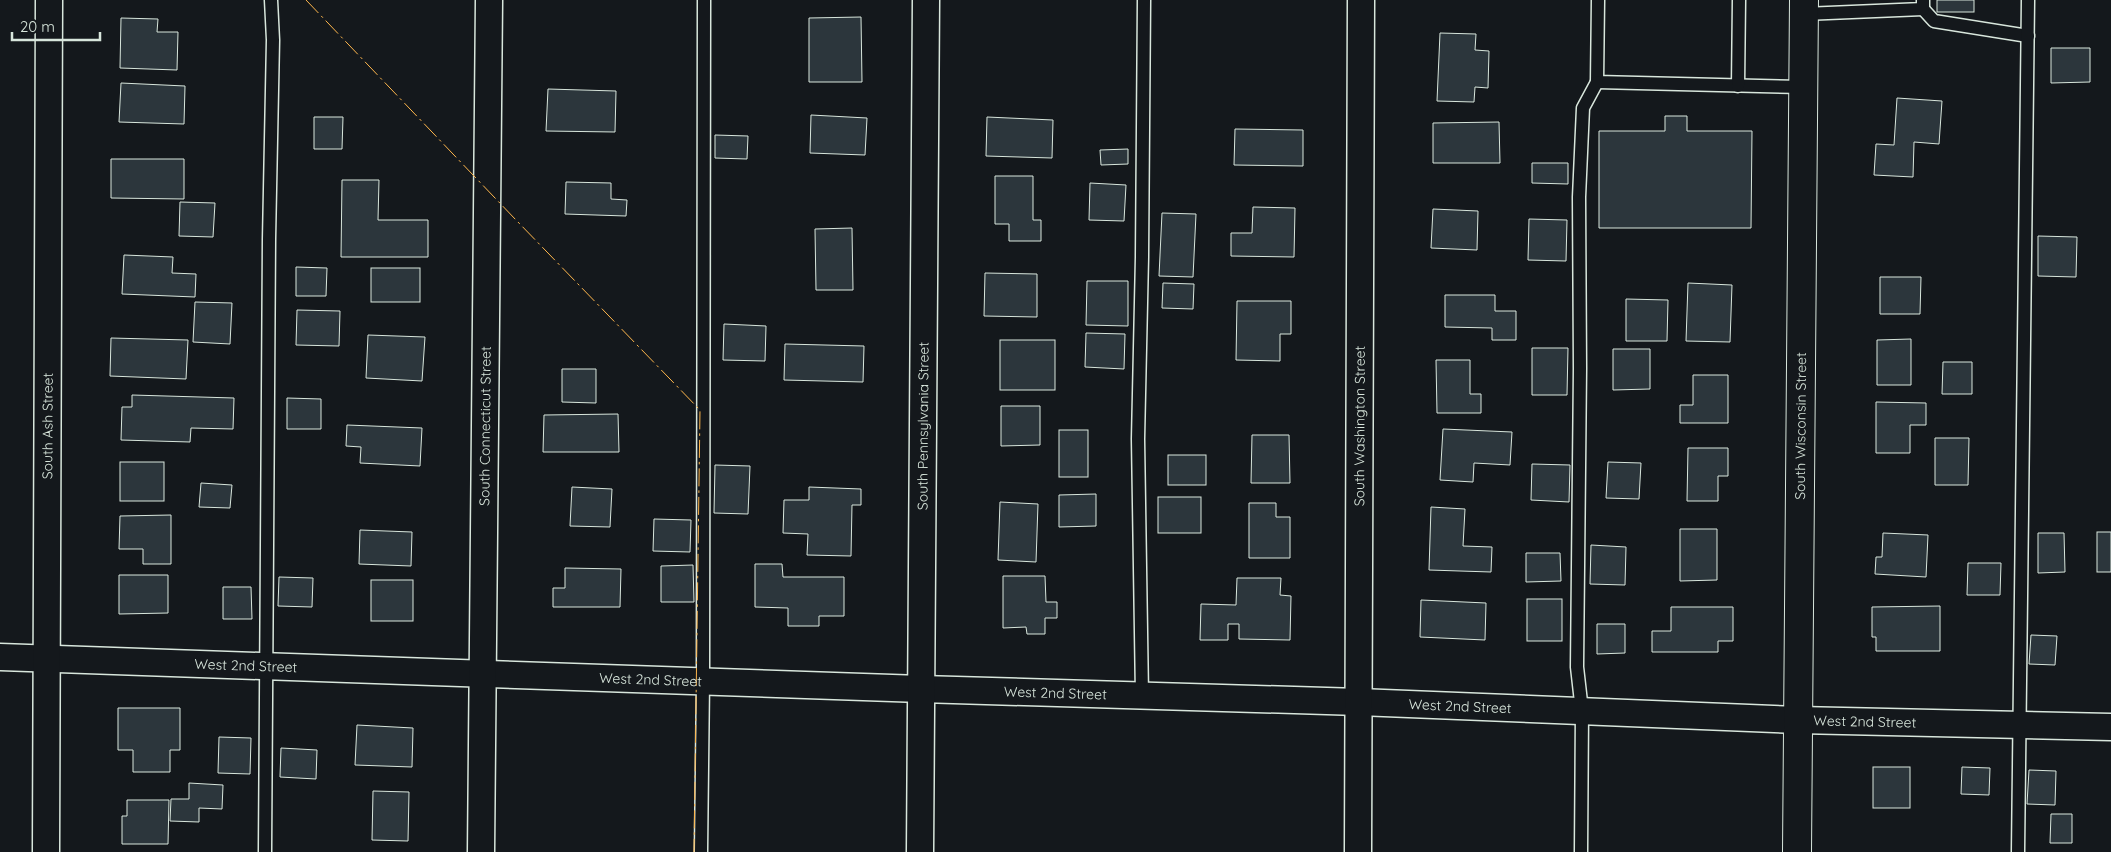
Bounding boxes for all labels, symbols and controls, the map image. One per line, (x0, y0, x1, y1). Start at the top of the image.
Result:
scale bar (12, 10, 100, 42)
text: 20 m (20, 17, 55, 36)
street label: South Pennsylvania Street (913, 342, 933, 510)
street label: South Washington Street (1350, 345, 1369, 506)
street label: South Connecticut Street (475, 346, 495, 506)
street label: South Wisconsin Street (1791, 352, 1810, 500)
street label: South Ash Street (38, 372, 57, 479)
street label: West 2nd Street (194, 655, 298, 676)
street label: West 2nd Street (599, 669, 703, 690)
street label: West 2nd Street (1004, 682, 1107, 704)
street label: West 2nd Street (1408, 695, 1512, 717)
street label: West 2nd Street (1813, 711, 1917, 732)

